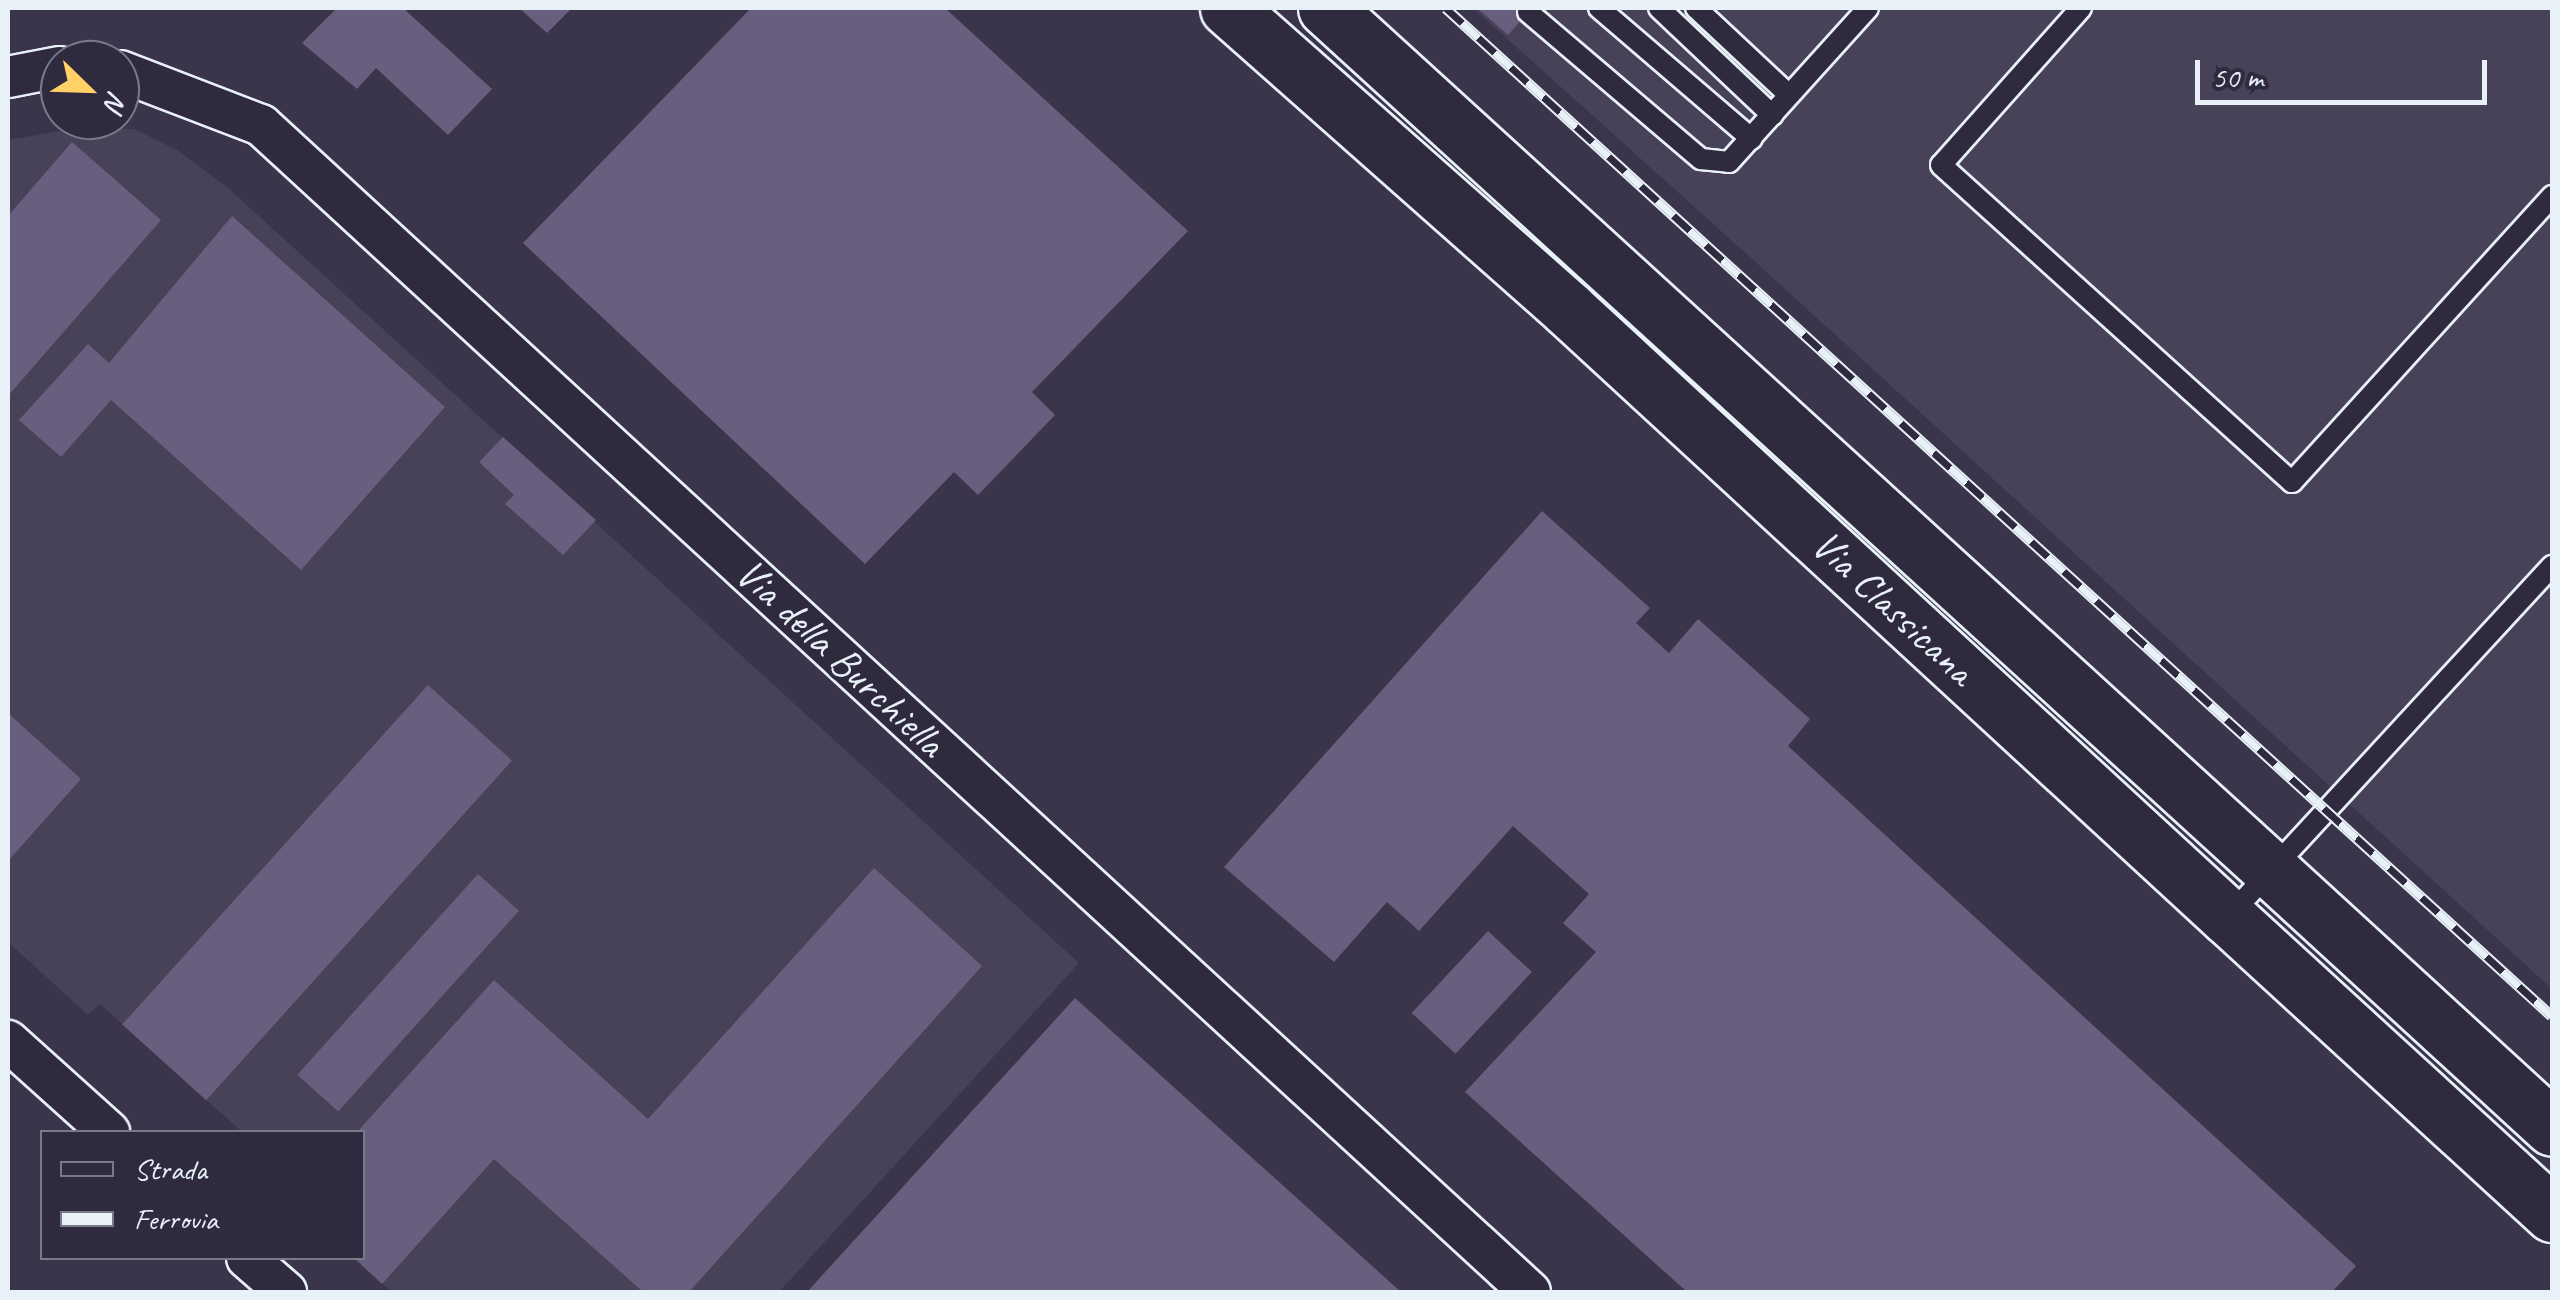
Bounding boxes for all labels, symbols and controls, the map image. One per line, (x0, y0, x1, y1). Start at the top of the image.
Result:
north arrow (40, 40, 140, 140)
scale bar (2200, 40, 2492, 102)
text: 50 m (2212, 58, 2263, 96)
text: N (97, 86, 136, 116)
street label: Via Classicana (1800, 519, 1986, 697)
street label: Via della Burchiella (725, 548, 955, 768)
legend (40, 1130, 365, 1260)
text: Strada (134, 1150, 207, 1188)
text: Ferrovia (134, 1200, 218, 1238)

